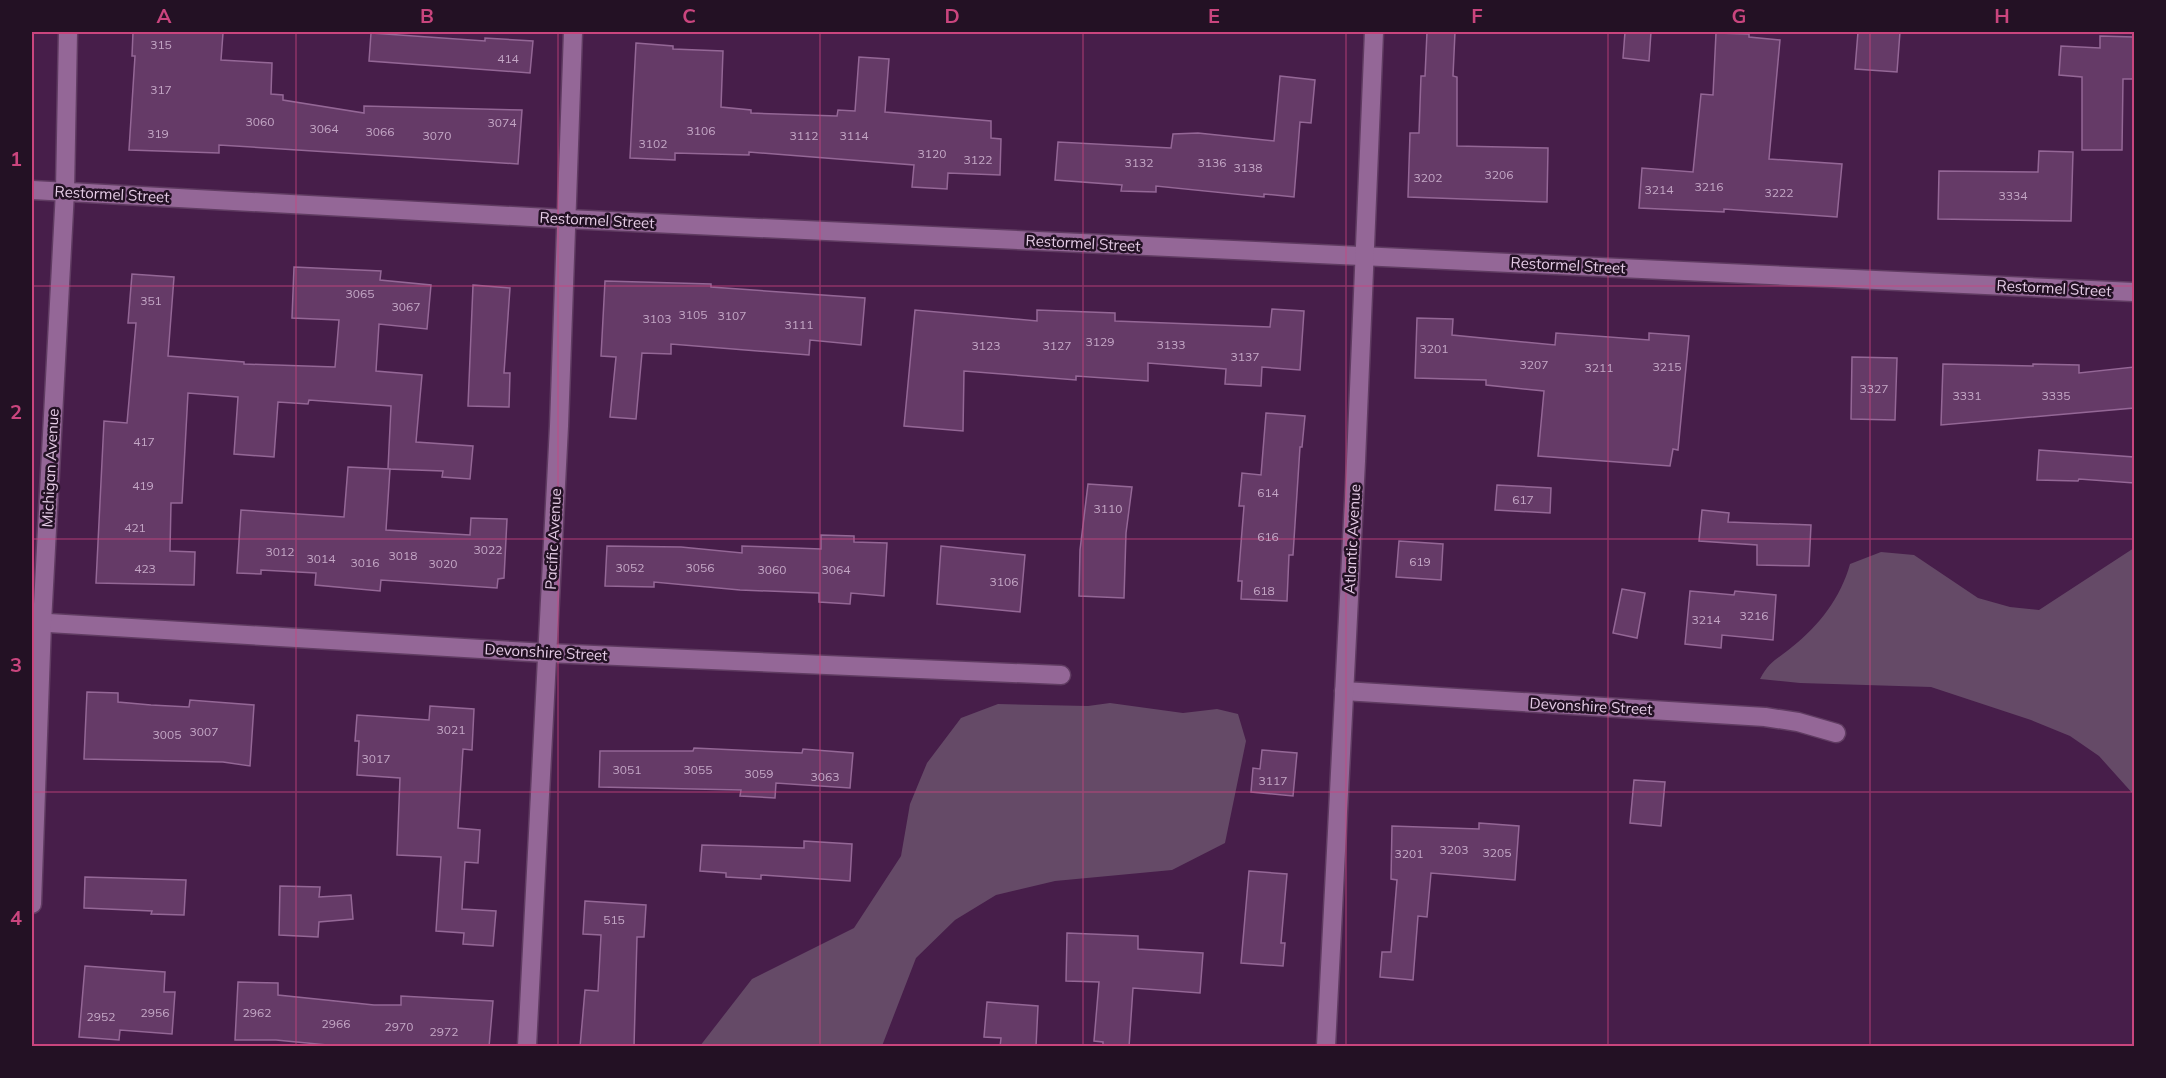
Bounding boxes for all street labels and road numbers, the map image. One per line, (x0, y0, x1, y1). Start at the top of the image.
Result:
street label: Restormel Street (54, 181, 170, 207)
street label: Restormel Street (539, 207, 655, 233)
street label: Restormel Street (1025, 230, 1141, 256)
street label: Restormel Street (1510, 252, 1626, 278)
street label: Restormel Street (1996, 275, 2112, 301)
street label: Michigan Avenue (37, 408, 63, 528)
street label: Atlantic Avenue (1340, 484, 1364, 594)
street label: Pacific Avenue (541, 488, 565, 590)
street label: Devonshire Street (484, 639, 608, 665)
street label: Devonshire Street (1529, 693, 1653, 719)

